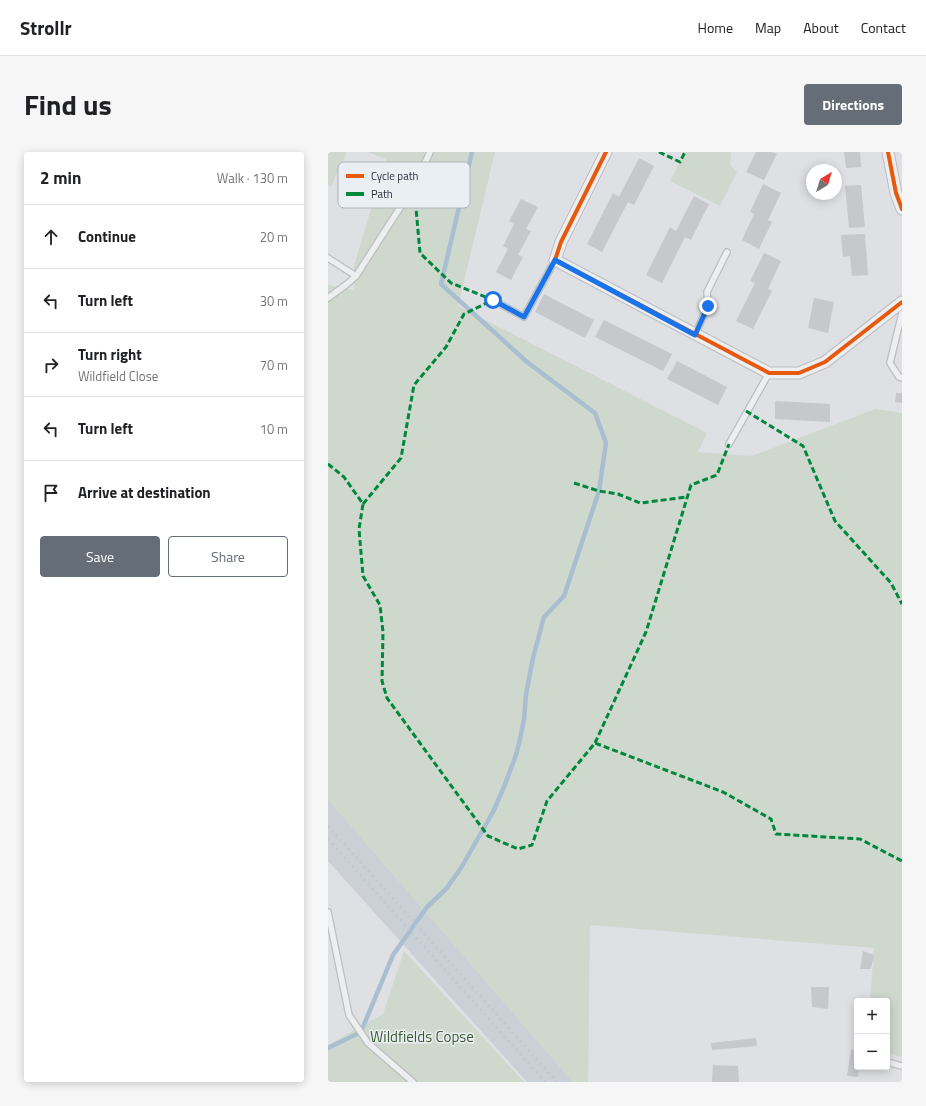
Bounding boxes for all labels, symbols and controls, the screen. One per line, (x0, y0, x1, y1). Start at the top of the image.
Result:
text: Strollr (20, 13, 72, 42)
text: Home (698, 17, 733, 38)
text: Map (755, 17, 781, 38)
text: About (803, 17, 839, 38)
text: Contact (861, 17, 906, 38)
text: Find us (24, 83, 112, 126)
button: Directions (804, 84, 902, 125)
legend (338, 162, 470, 208)
north arrow (806, 164, 842, 200)
text: 2 min (40, 165, 81, 191)
text: Walk · 130 m (217, 168, 288, 188)
text: Cycle path (371, 168, 419, 184)
text: Path (371, 186, 393, 202)
text: Continue (78, 225, 136, 248)
icon: ahead (40, 226, 62, 248)
text: 20 m (260, 227, 288, 247)
text: Turn left (78, 289, 133, 312)
icon: left (40, 290, 62, 312)
text: 30 m (260, 291, 288, 311)
route start (484, 291, 502, 309)
route end (699, 297, 717, 315)
text: Turn right (78, 343, 142, 366)
icon: right (40, 354, 62, 376)
text: 70 m (260, 355, 288, 375)
text: Wildfield Close (78, 366, 158, 386)
text: Turn left (78, 417, 133, 440)
icon: left (40, 418, 62, 440)
text: 10 m (260, 419, 288, 439)
text: Arrive at destination (78, 481, 211, 504)
icon: arrive (40, 482, 62, 504)
button: Save (40, 536, 160, 577)
button: Share (168, 536, 288, 577)
map controls (854, 998, 890, 1070)
button: + (854, 998, 890, 1034)
park label: Wildfields Copse (370, 1025, 474, 1048)
button: − (854, 1034, 890, 1070)

